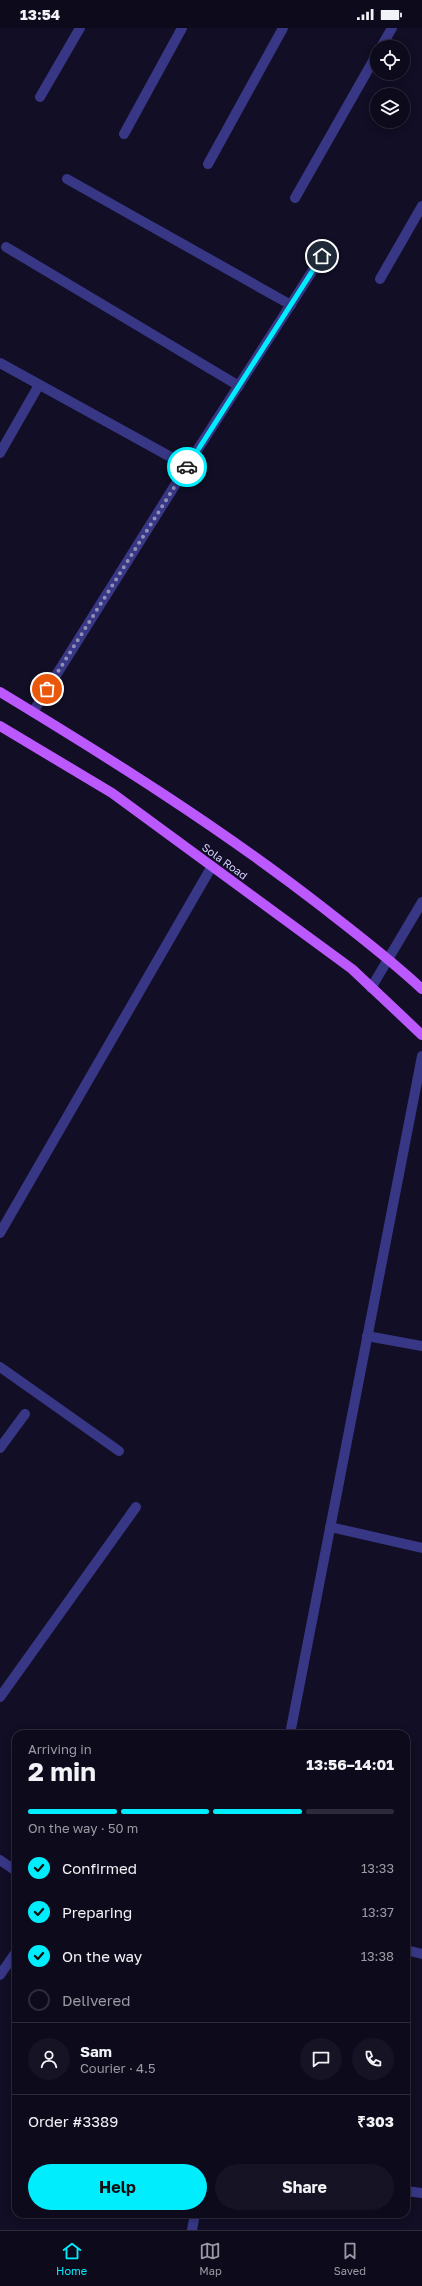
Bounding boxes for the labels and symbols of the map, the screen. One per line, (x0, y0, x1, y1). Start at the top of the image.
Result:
pin (305, 239, 339, 273)
courier (167, 447, 207, 487)
pin (30, 672, 64, 706)
street label: Sola Road (200, 840, 250, 882)

